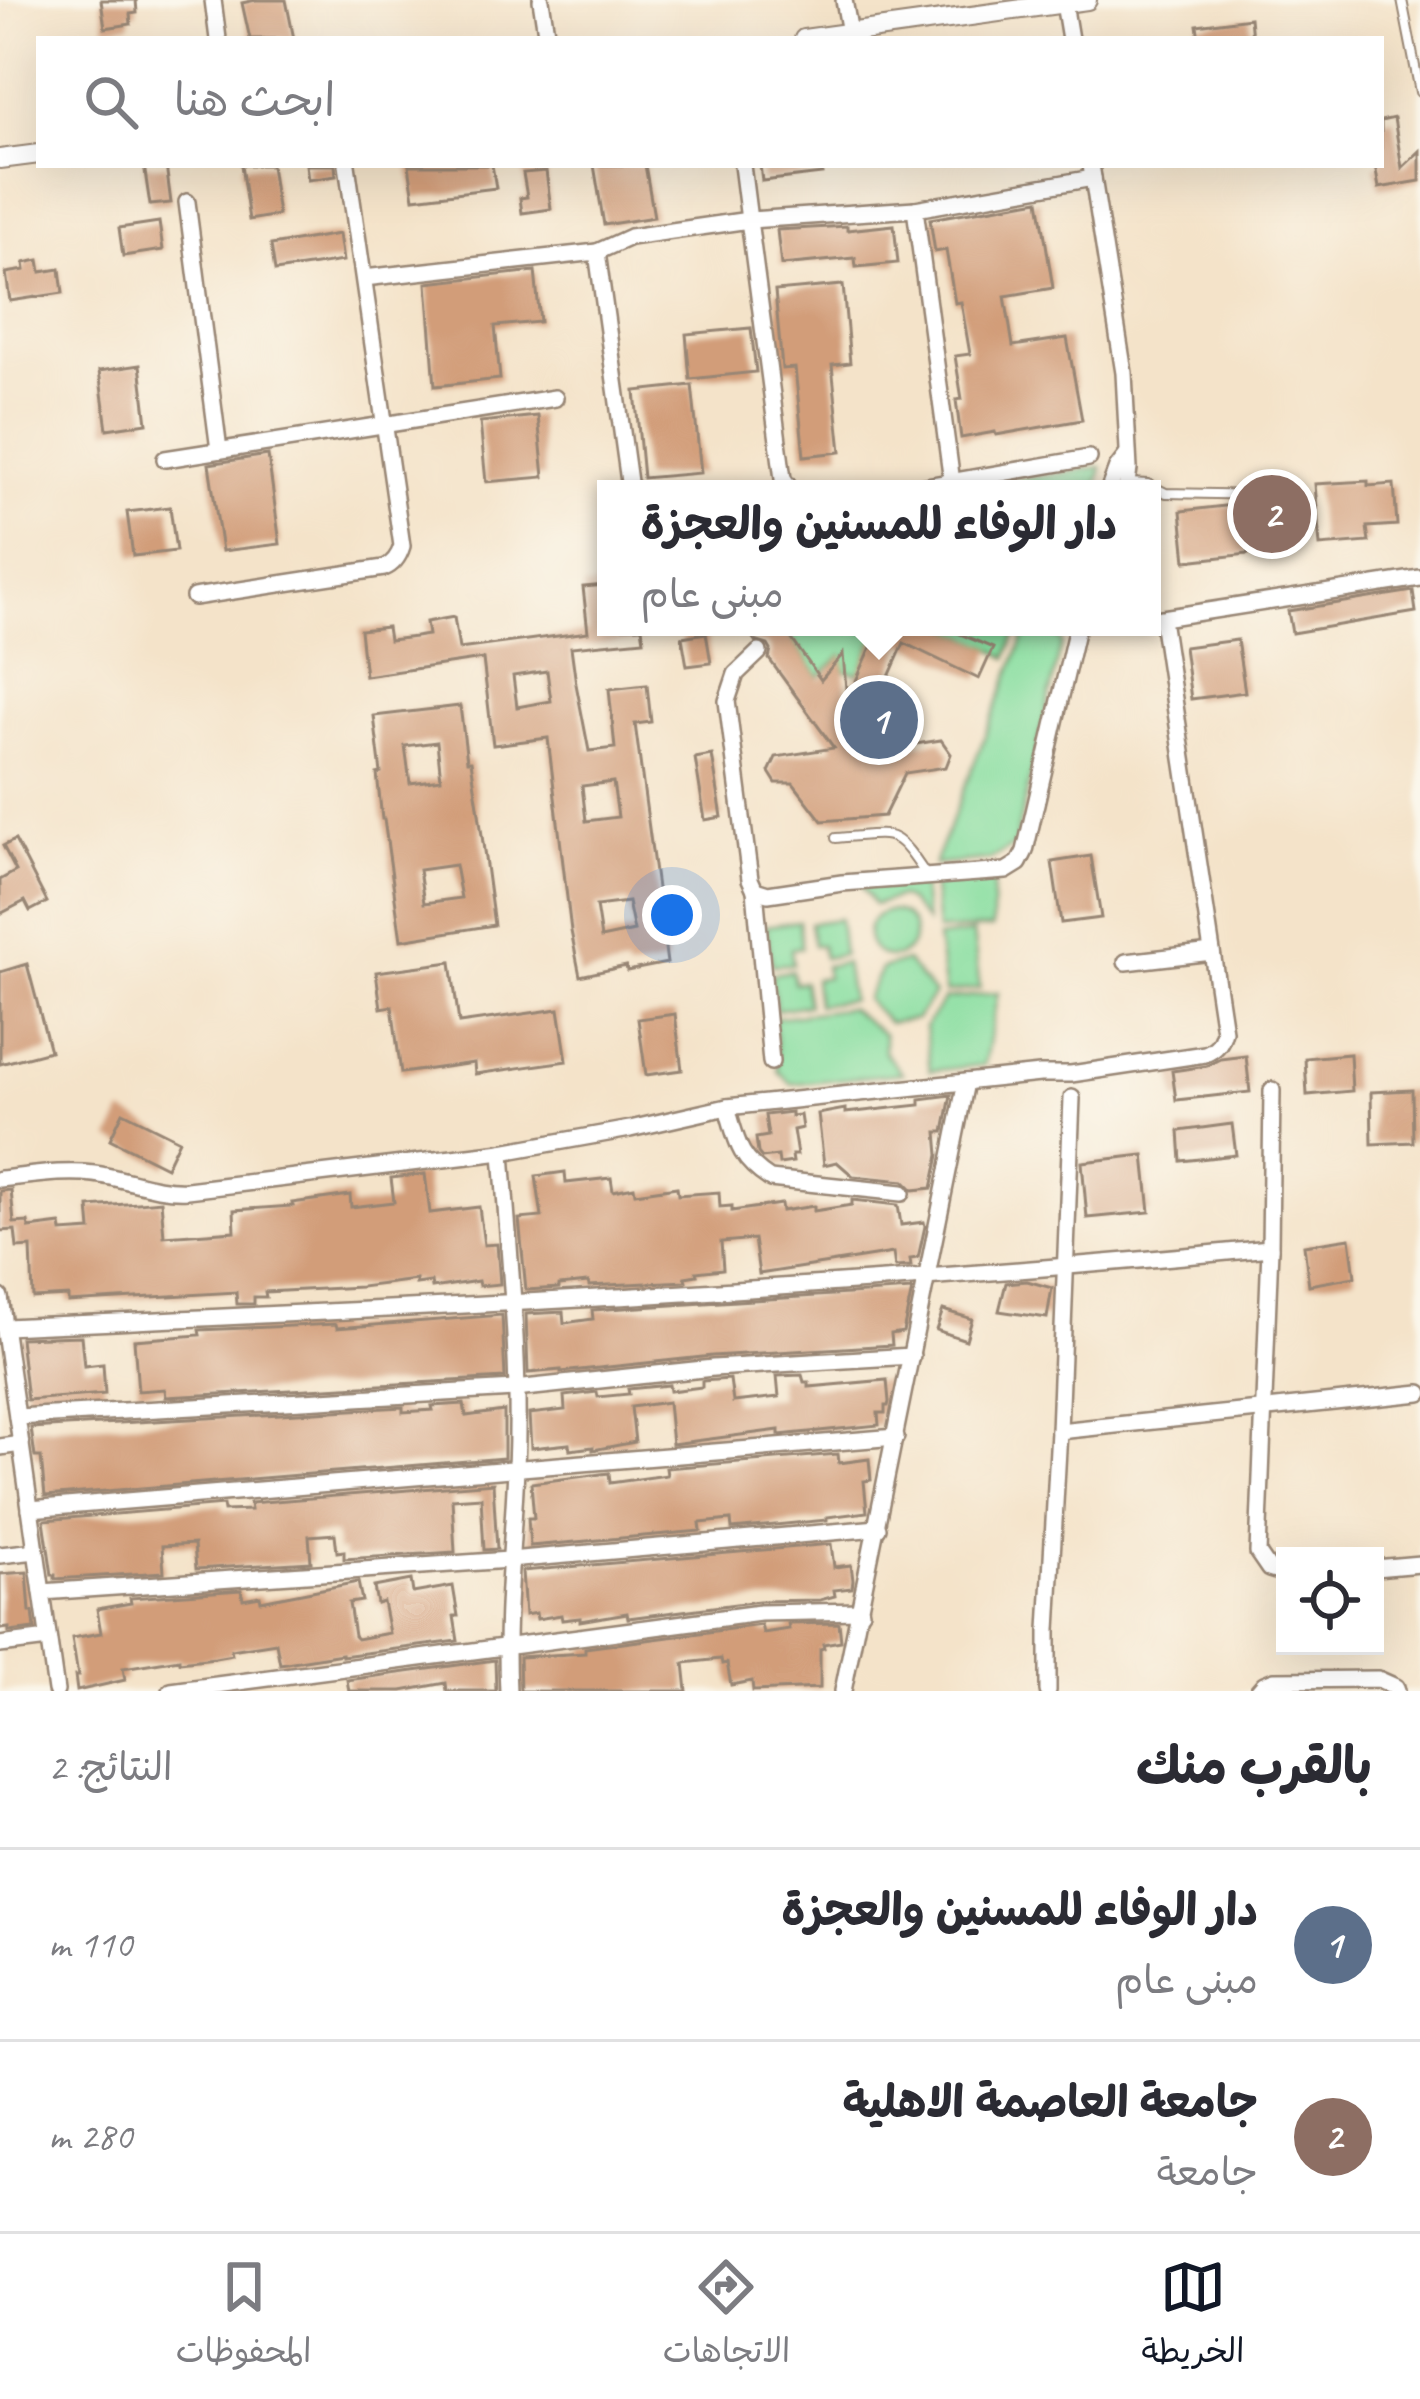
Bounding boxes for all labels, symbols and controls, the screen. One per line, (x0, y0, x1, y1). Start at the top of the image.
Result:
search box (36, 36, 1384, 168)
icon: search (78, 69, 144, 135)
text: ابحث هنا (174, 72, 335, 129)
pin: 2 (1233, 469, 1311, 559)
popup (597, 480, 1161, 636)
text: دار الوفاء للمسنين والعجزة (641, 496, 1117, 553)
text: مبنى عام (641, 570, 784, 619)
pin: 1 (840, 675, 918, 765)
your location (642, 885, 702, 945)
map controls (1276, 1547, 1384, 1655)
button: locate (1276, 1547, 1384, 1655)
text: بالقرب منك (1136, 1734, 1372, 1798)
text: النتائج: 2 (48, 1743, 173, 1792)
text: دار الوفاء للمسنين والعجزة (781, 1882, 1258, 1939)
text: 110 m (48, 1920, 132, 1969)
text: 1 (1324, 1920, 1342, 1969)
text: مبنى عام (1115, 1956, 1258, 2005)
text: جامعة العاصمة الاهلية (842, 2074, 1258, 2131)
text: 280 m (48, 2112, 132, 2161)
text: 2 (1324, 2112, 1342, 2161)
text: جامعة (1157, 2148, 1258, 2197)
tab: المحفوظات (176, 2254, 312, 2380)
tab: الاتجاهات (663, 2254, 790, 2380)
tab: الخريطة (1141, 2254, 1244, 2380)

